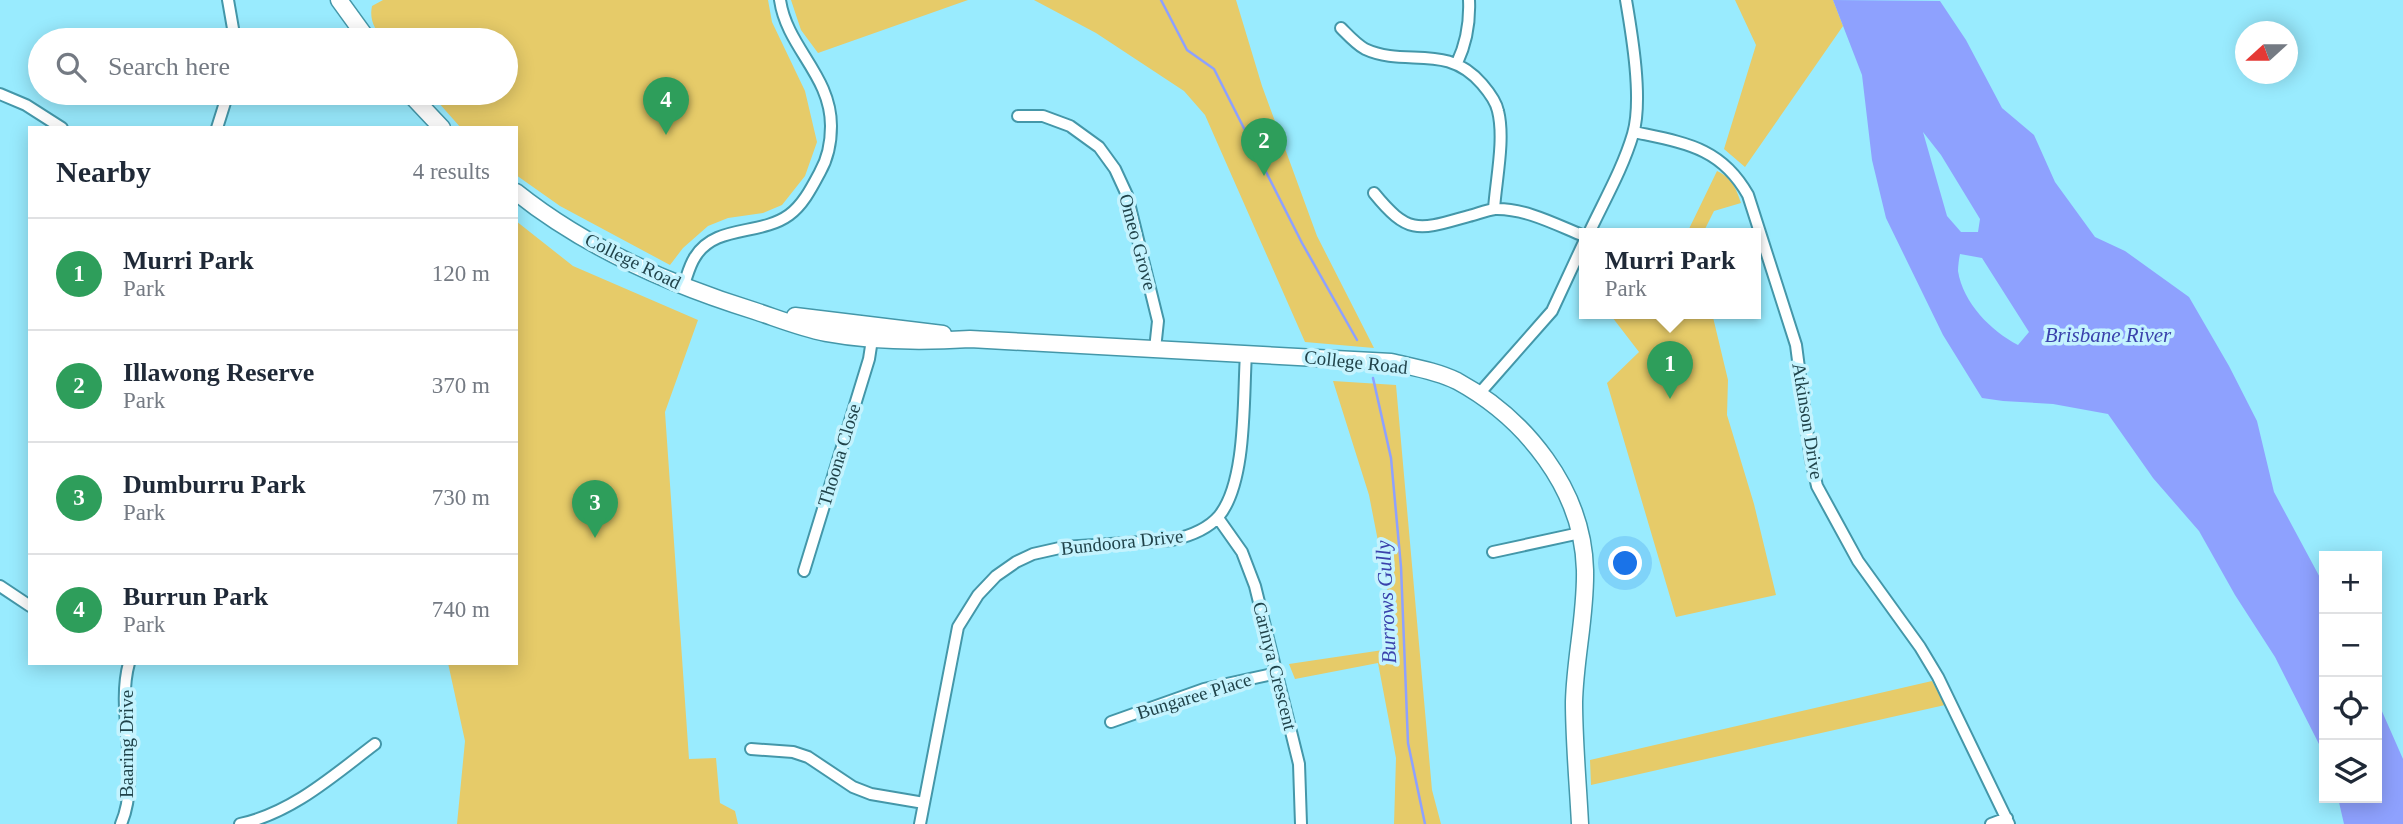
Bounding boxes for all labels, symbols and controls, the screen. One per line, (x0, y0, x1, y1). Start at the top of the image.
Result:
north arrow (2235, 21, 2298, 84)
search box (28, 28, 518, 105)
icon: search (52, 48, 90, 86)
text: Search here (108, 52, 230, 81)
pin: 4 (643, 77, 689, 135)
pin: 2 (1241, 118, 1287, 176)
text: Nearby (56, 155, 151, 188)
text: 4 results (413, 159, 490, 184)
street label: Omeo Grove (1115, 192, 1161, 292)
popup (1579, 228, 1761, 319)
street label: College Road (582, 229, 685, 293)
text: Murri Park (123, 246, 254, 275)
text: Murri Park (1605, 246, 1735, 275)
text: 1 (73, 261, 85, 286)
text: 120 m (432, 261, 490, 286)
text: Park (123, 276, 165, 301)
text: Park (1605, 276, 1647, 301)
water label: Brisbane River (2045, 323, 2172, 347)
pin: 1 (1647, 341, 1693, 399)
street label: College Road (1303, 346, 1409, 378)
text: Illawong Reserve (123, 358, 314, 387)
street label: Atkinson Drive (1788, 361, 1828, 481)
text: 2 (73, 373, 85, 398)
text: 370 m (432, 373, 490, 398)
text: Park (123, 388, 165, 413)
street label: Thoona Close (813, 401, 865, 509)
text: Dumburru Park (123, 470, 306, 499)
pin: 3 (572, 480, 618, 538)
text: 3 (73, 485, 85, 510)
text: 730 m (432, 485, 490, 510)
text: Park (123, 500, 165, 525)
street label: Bundoora Drive (1060, 525, 1184, 559)
water label: Burrows Gully (1371, 539, 1401, 664)
your location (1608, 546, 1642, 580)
map controls (2319, 551, 2382, 803)
button: + (2319, 551, 2382, 614)
text: Burrun Park (123, 582, 268, 611)
text: 4 (73, 597, 85, 622)
text: 740 m (432, 597, 490, 622)
street label: Carinya Crescent (1249, 600, 1301, 733)
text: Park (123, 612, 165, 637)
button: − (2319, 614, 2382, 677)
street label: Bungaree Place (1134, 669, 1254, 723)
button: locate (2319, 677, 2382, 740)
street label: Baaring Drive (116, 690, 137, 798)
button: layers (2319, 740, 2382, 803)

